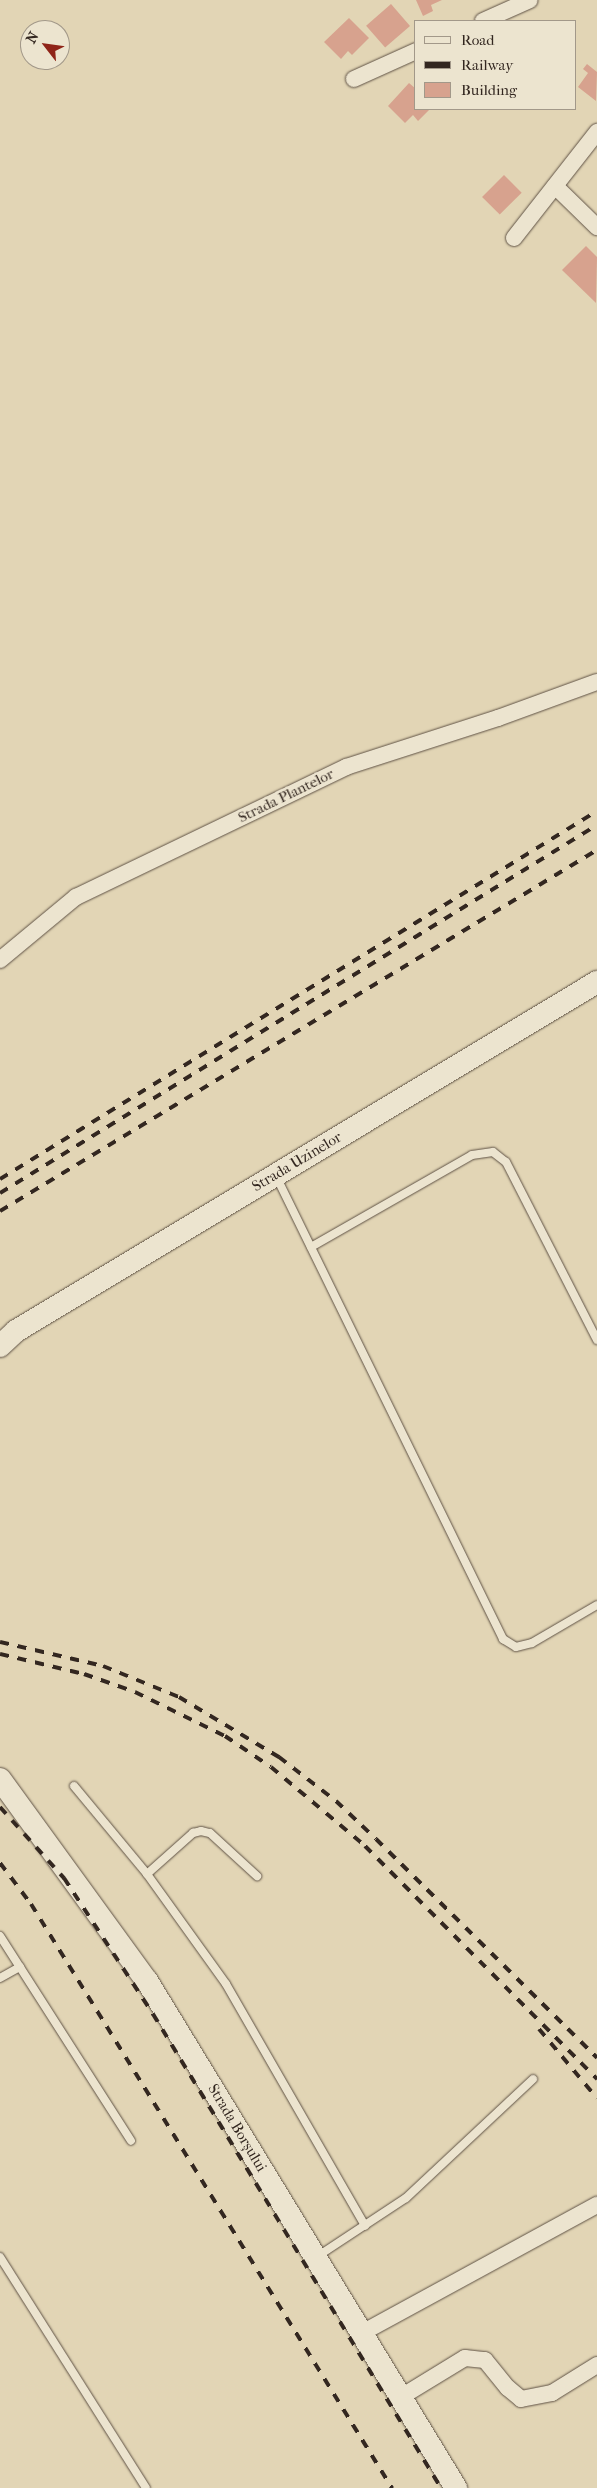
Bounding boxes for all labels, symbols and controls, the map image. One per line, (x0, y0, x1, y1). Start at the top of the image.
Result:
north arrow (20, 20, 70, 70)
legend (414, 20, 577, 110)
text: N (22, 29, 42, 47)
text: Road (461, 31, 494, 49)
text: Railway (461, 56, 513, 74)
text: Building (461, 81, 517, 99)
street label: Strada Plantelor (235, 765, 337, 827)
street label: Strada Uzinelor (249, 1128, 345, 1196)
street label: Strada Borșului (204, 2081, 270, 2175)

